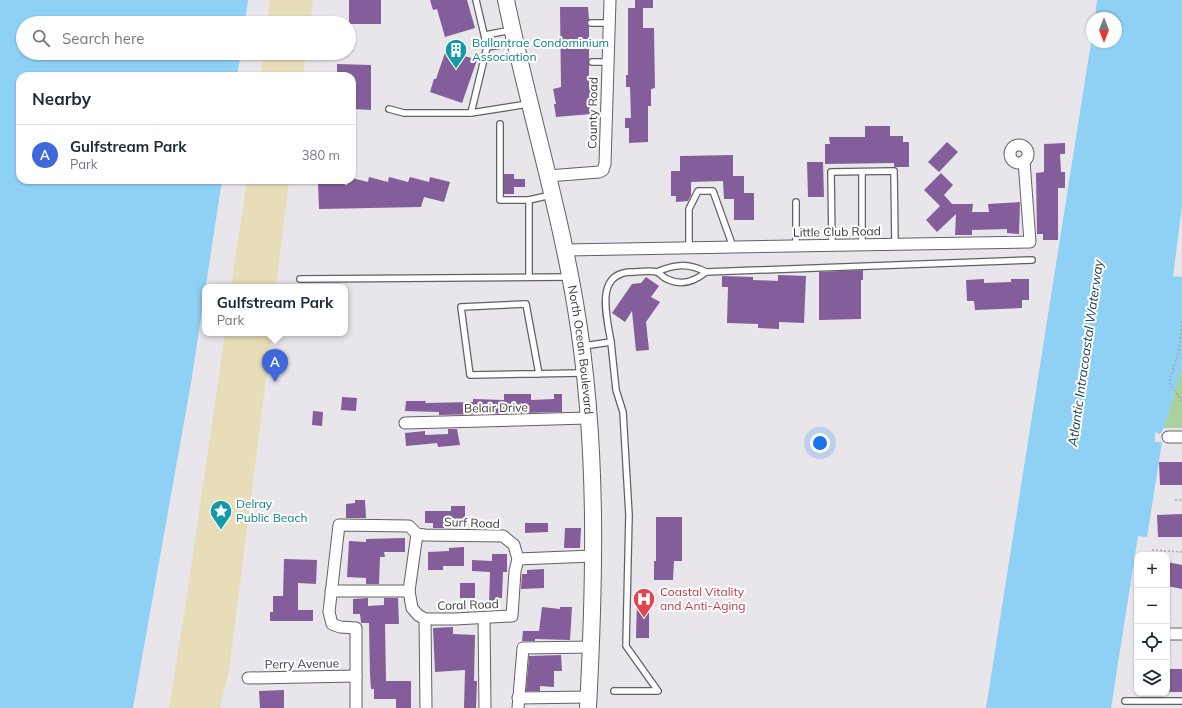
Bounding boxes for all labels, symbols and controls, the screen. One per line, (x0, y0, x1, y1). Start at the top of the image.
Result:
north arrow (1086, 12, 1122, 48)
search box (16, 16, 356, 60)
icon: search (30, 27, 52, 49)
text: Search here (62, 29, 144, 48)
place label: Ballantrae Condominium Association (472, 35, 609, 64)
building icon: Ballantrae Condominium Association (443, 37, 469, 70)
street label: County Road (584, 77, 601, 149)
text: Nearby (32, 88, 91, 109)
text: Gulfstream Park (70, 137, 187, 156)
text: A (40, 147, 50, 163)
text: 380 m (302, 147, 340, 163)
text: Park (70, 156, 97, 172)
street label: Little Club Road (793, 223, 881, 240)
water label: Atlantic Intracoastal Waterway (1064, 257, 1106, 449)
popup (202, 284, 348, 336)
street label: North Ocean Boulevard (565, 284, 597, 415)
text: Gulfstream Park (217, 293, 333, 312)
text: Park (217, 312, 244, 328)
pin: A (262, 349, 288, 382)
street label: Belair Drive (464, 399, 528, 416)
your location (810, 433, 830, 453)
place label: Delray Public Beach (236, 496, 308, 525)
place icon: Delray Public Beach (208, 498, 234, 531)
street label: Surf Road (444, 514, 500, 531)
map controls (1134, 552, 1170, 696)
button: + (1134, 552, 1170, 588)
place label: Coastal Vitality and Anti-Aging (660, 584, 746, 613)
hospital icon: Coastal Vitality and Anti-Aging (631, 586, 657, 619)
button: − (1134, 588, 1170, 624)
street label: Coral Road (437, 596, 499, 613)
button: locate (1134, 624, 1170, 660)
street label: Perry Avenue (265, 655, 339, 672)
button: layers (1134, 660, 1170, 696)

